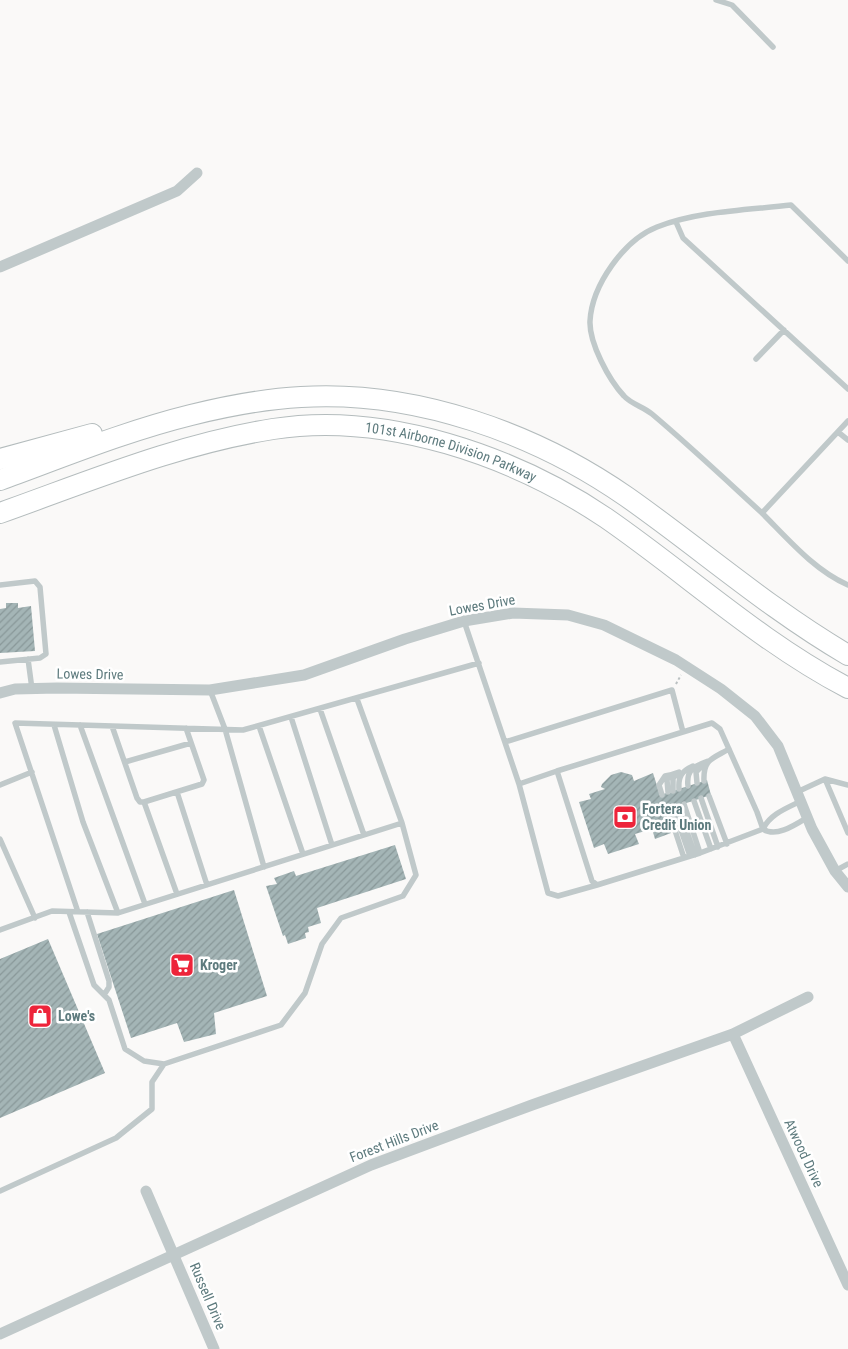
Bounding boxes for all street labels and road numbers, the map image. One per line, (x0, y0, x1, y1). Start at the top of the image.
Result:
street label: 101st Airborne Division Parkway (364, 419, 539, 485)
street label: Lowes Drive (448, 591, 517, 619)
street label: Lowes Drive (56, 665, 124, 683)
street label: Atwood Drive (781, 1116, 827, 1190)
street label: Forest Hills Drive (347, 1117, 441, 1165)
street label: Russell Drive (187, 1260, 229, 1332)

